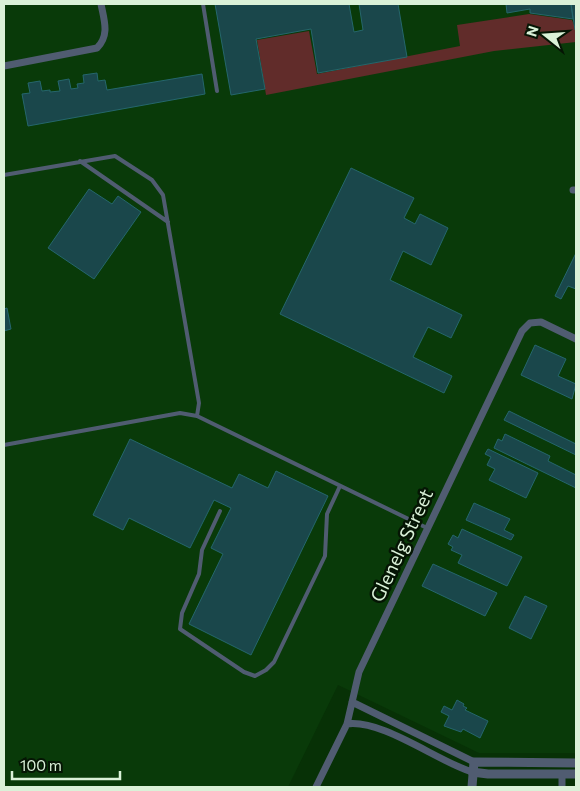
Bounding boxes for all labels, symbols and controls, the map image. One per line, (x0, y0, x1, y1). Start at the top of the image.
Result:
north arrow (520, 10, 570, 60)
text: N (522, 24, 542, 39)
street label: Glenelg Street (365, 485, 437, 605)
scale bar (12, 748, 120, 780)
text: 100 m (20, 756, 62, 774)

